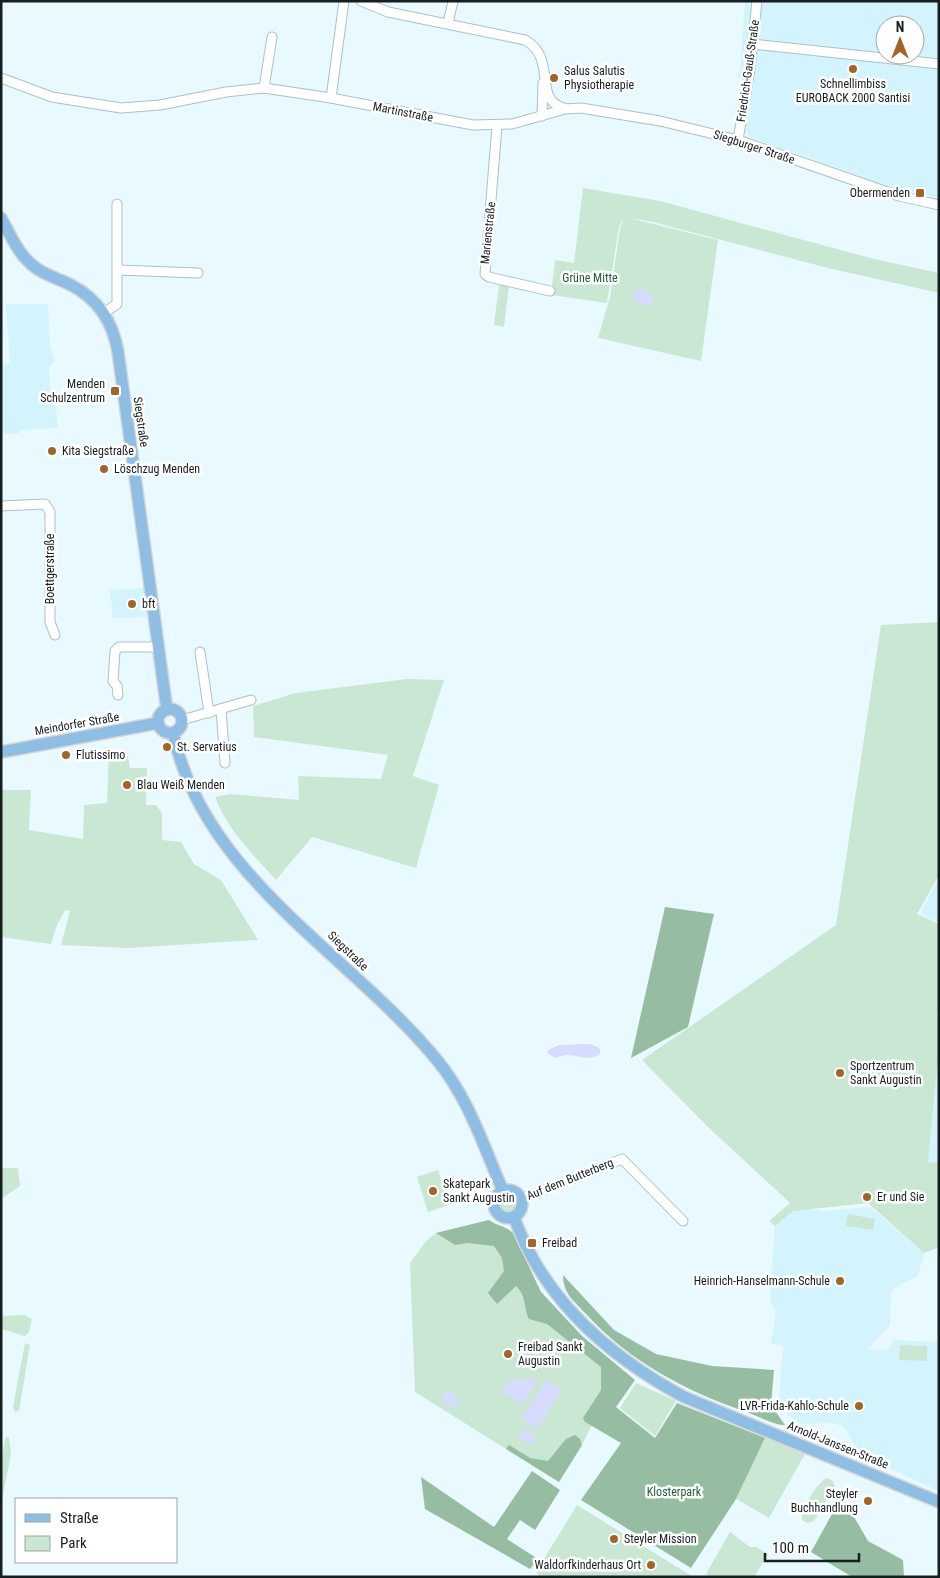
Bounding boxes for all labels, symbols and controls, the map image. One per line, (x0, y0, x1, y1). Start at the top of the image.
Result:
north arrow (875, 15, 925, 65)
street label: Friedrich-Gauß-Straße (734, 19, 762, 123)
text: N (896, 19, 904, 35)
marker: Schnellimbiss EUROBACK 2000 Santisi (847, 63, 859, 75)
place label: Salus Salutis Physiotherapie (564, 64, 635, 92)
marker: Salus Salutis Physiotherapie (548, 72, 560, 84)
place label: Schnellimbiss EUROBACK 2000 Santisi (796, 77, 910, 105)
street label: Martinstraße (372, 99, 435, 125)
street label: Siegburger Straße (712, 127, 797, 167)
place label: Obermenden (850, 186, 910, 200)
marker: Obermenden (914, 187, 926, 199)
street label: Marienstraße (478, 201, 498, 265)
park label: Grüne Mitte (562, 271, 618, 285)
place label: Menden Schulzentrum (40, 377, 105, 405)
marker: Menden Schulzentrum (109, 385, 121, 397)
street label: Siegstraße (131, 396, 152, 448)
place label: Kita Siegstraße (62, 444, 134, 458)
marker: Kita Siegstraße (46, 445, 58, 457)
place label: Löschzug Menden (114, 462, 200, 476)
marker: Löschzug Menden (98, 463, 110, 475)
street label: Boettgerstraße (43, 533, 57, 604)
place label: bft (142, 597, 156, 611)
marker: bft (126, 598, 138, 610)
street label: Meindorfer Straße (34, 710, 121, 738)
place label: St. Servatius (177, 740, 237, 754)
marker: St. Servatius (161, 741, 173, 753)
place label: Flutissimo (76, 748, 125, 762)
marker: Flutissimo (60, 749, 72, 761)
place label: Blau Weiß Menden (137, 778, 225, 792)
marker: Blau Weiß Menden (121, 779, 133, 791)
street label: Siegstraße (325, 928, 371, 974)
place label: Sportzentrum Sankt Augustin (850, 1059, 922, 1087)
marker: Sportzentrum Sankt Augustin (834, 1067, 846, 1079)
street label: Auf dem Butterberg (525, 1155, 615, 1203)
place label: Skatepark Sankt Augustin (443, 1177, 515, 1205)
marker: Skatepark Sankt Augustin (427, 1185, 439, 1197)
place label: Er und Sie (877, 1190, 925, 1204)
marker: Er und Sie (861, 1191, 873, 1203)
place label: Freibad (542, 1236, 577, 1250)
marker: Freibad (526, 1237, 538, 1249)
place label: Heinrich-Hanselmann-Schule (694, 1274, 830, 1288)
marker: Heinrich-Hanselmann-Schule (834, 1275, 846, 1287)
place label: Freibad Sankt Augustin (518, 1340, 583, 1368)
marker: Freibad Sankt Augustin (502, 1348, 514, 1360)
place label: LVR-Frida-Kahlo-Schule (740, 1399, 849, 1413)
marker: LVR-Frida-Kahlo-Schule (853, 1400, 865, 1412)
street label: Arnold-Janssen-Straße (785, 1418, 891, 1472)
park label: Klosterpark (647, 1485, 702, 1499)
place label: Steyler Buchhandlung (791, 1487, 858, 1515)
marker: Steyler Buchhandlung (862, 1495, 874, 1507)
legend (15, 1498, 178, 1563)
text: Straße (60, 1509, 99, 1527)
scale bar (765, 1530, 859, 1562)
place label: Steyler Mission (624, 1532, 697, 1546)
marker: Steyler Mission (608, 1533, 620, 1545)
text: Park (60, 1534, 87, 1552)
text: 100 m (772, 1539, 809, 1557)
place label: Waldorfkinderhaus Ort (535, 1558, 641, 1572)
marker: Waldorfkinderhaus Ort (645, 1559, 657, 1571)

